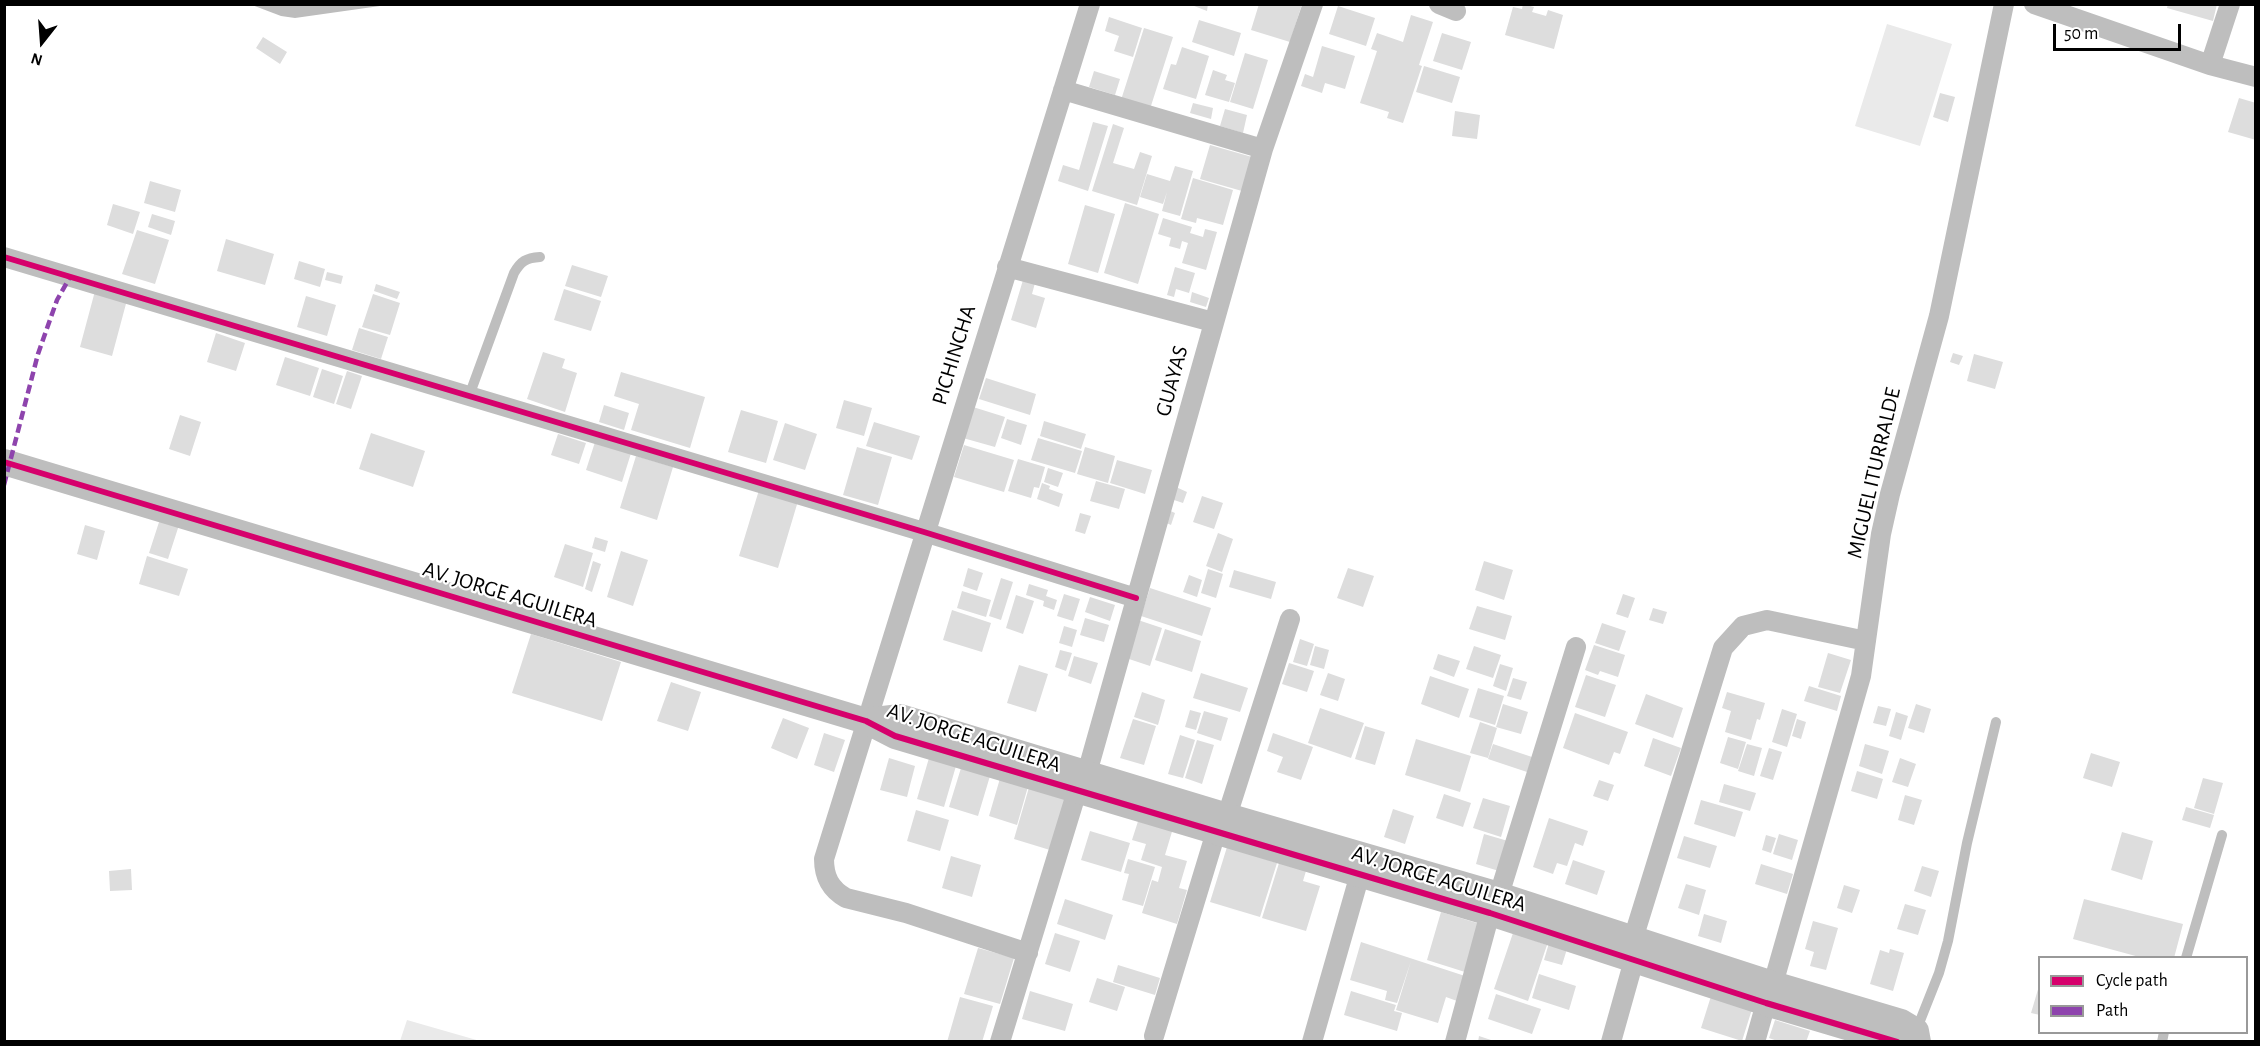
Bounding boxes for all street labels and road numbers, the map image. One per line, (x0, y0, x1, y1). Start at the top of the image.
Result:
street label: PICHINCHA (926, 302, 982, 408)
street label: GUAYAS (1150, 343, 1194, 419)
street label: MIGUEL ITURRALDE (1842, 385, 1906, 561)
street label: AV. JORGE AGUILERA (420, 556, 600, 634)
street label: AV. JORGE AGUILERA (884, 697, 1064, 779)
street label: AV. JORGE AGUILERA (1349, 840, 1529, 918)

